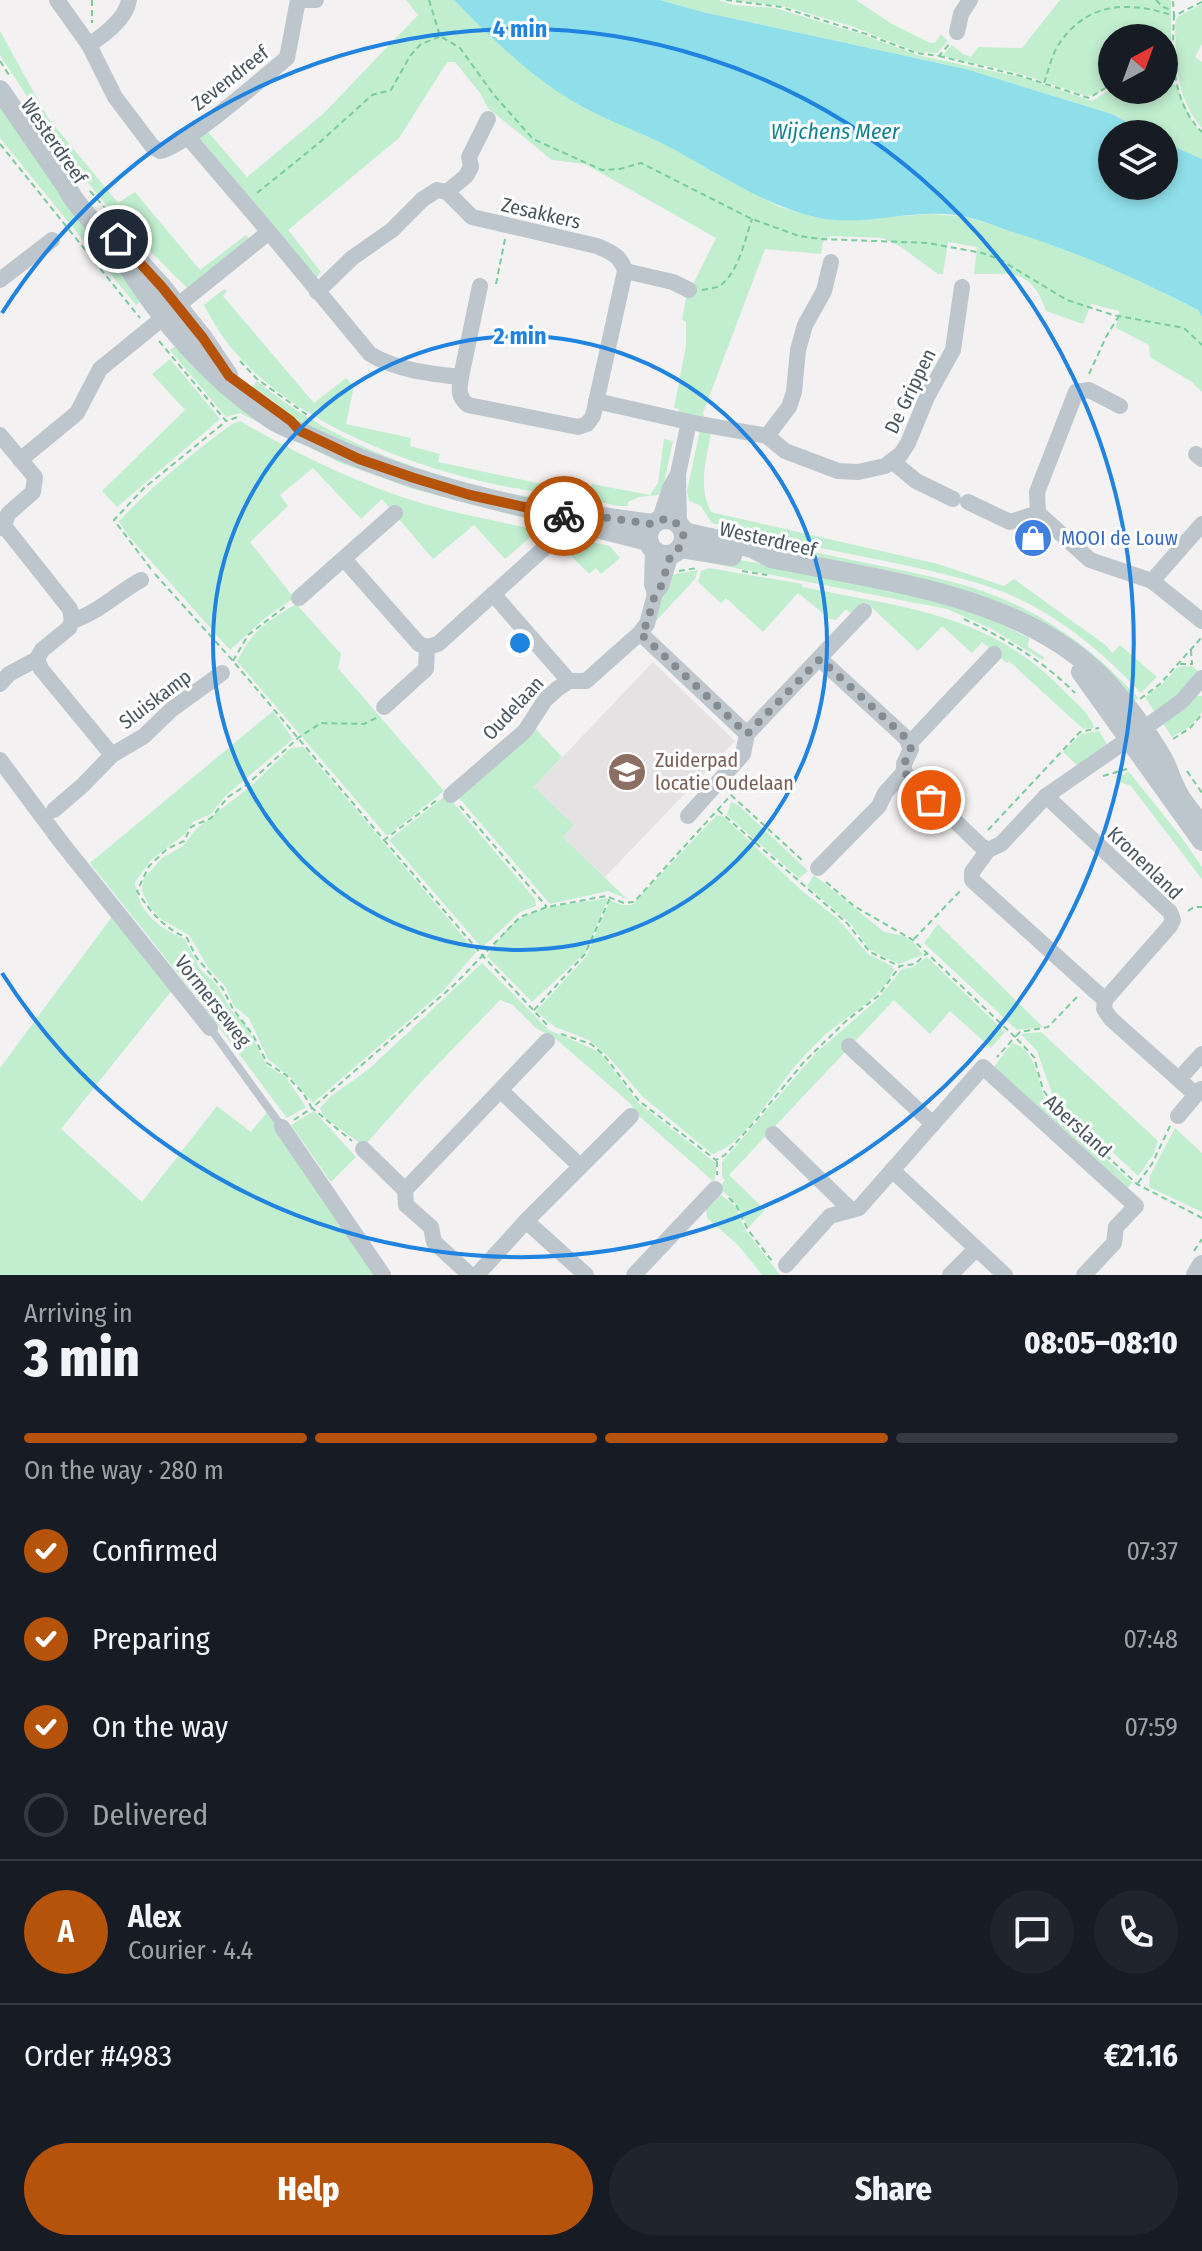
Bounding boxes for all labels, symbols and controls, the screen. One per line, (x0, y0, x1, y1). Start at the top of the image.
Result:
text: 4 min (493, 15, 547, 43)
north arrow (1098, 24, 1178, 104)
map controls (1098, 24, 1178, 200)
street label: Zevendreef (187, 39, 275, 115)
street label: Westerdreef (16, 94, 93, 190)
water label: Wijchens Meer (771, 118, 901, 145)
button: layers (1098, 120, 1178, 200)
street label: Zesakkers (499, 192, 583, 234)
pin (84, 205, 152, 273)
icon: home (96, 217, 140, 261)
text: 2 min (492, 322, 547, 350)
street label: De Grippen (879, 345, 941, 437)
courier (524, 476, 604, 556)
icon: bike (542, 494, 586, 538)
street label: Westerdreef (717, 516, 821, 562)
shop icon: MOOI de Louw (1012, 517, 1054, 559)
place label: MOOI de Louw (1061, 526, 1178, 550)
centre of rings (506, 629, 534, 657)
street label: Sluiskamp (114, 664, 196, 734)
street label: Oudelaan (477, 671, 549, 745)
place label: Zuiderpad locatie Oudelaan (655, 748, 794, 795)
school or university icon: Zuiderpad locatie Oudelaan (606, 751, 648, 793)
pin (897, 766, 965, 834)
icon: bag (909, 778, 953, 822)
street label: Kronenland (1103, 821, 1187, 905)
street label: Vormerseweg (170, 950, 257, 1052)
street label: Abersland (1039, 1089, 1117, 1163)
text: Arriving in (24, 1298, 133, 1329)
text: 08:05–08:10 (1024, 1325, 1178, 1361)
text: 3 min (24, 1327, 140, 1390)
text: On the way · 280 m (24, 1455, 224, 1486)
icon: check (24, 1529, 68, 1573)
text: Confirmed (92, 1533, 218, 1569)
text: 07:37 (1127, 1536, 1178, 1567)
icon: check (24, 1617, 68, 1661)
text: Preparing (92, 1621, 210, 1657)
text: 07:48 (1123, 1624, 1178, 1655)
icon: check (24, 1705, 68, 1749)
text: On the way (92, 1709, 228, 1745)
text: 07:59 (1125, 1712, 1178, 1743)
text: Delivered (92, 1797, 208, 1833)
button: chat (990, 1890, 1074, 1974)
button: phone (1094, 1890, 1178, 1974)
text: Alex (128, 1899, 181, 1935)
text: A (58, 1914, 74, 1950)
text: Courier · 4.4 (128, 1935, 253, 1966)
text: Order #4983 (24, 2038, 172, 2074)
text: €21.16 (1104, 2038, 1178, 2074)
button: Help (24, 2143, 593, 2235)
button: Share (609, 2143, 1178, 2235)

